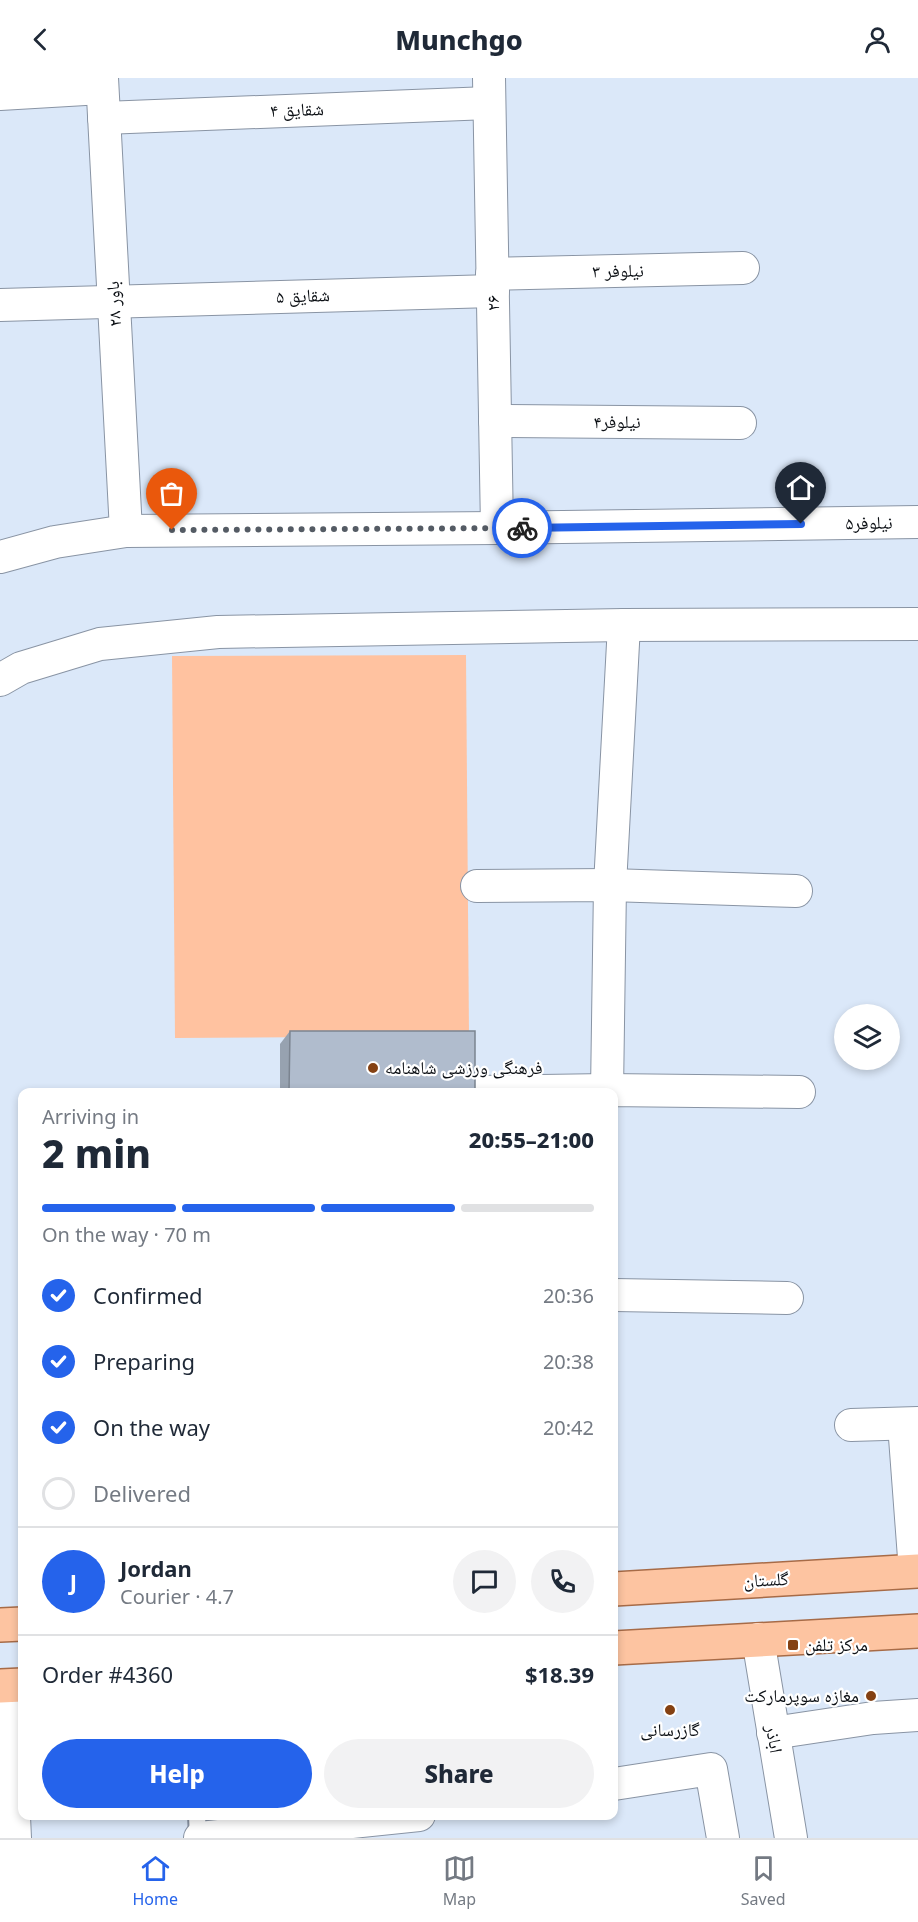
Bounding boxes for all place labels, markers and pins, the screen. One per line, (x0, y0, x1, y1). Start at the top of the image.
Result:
pin (775, 462, 826, 524)
pin (146, 468, 197, 530)
place label: فرهنگی ورزشی شاهنامه (385, 1055, 542, 1079)
marker: فرهنگی ورزشی شاهنامه (366, 1061, 380, 1075)
place label: مرکز تلفن (805, 1632, 868, 1656)
marker: مرکز تلفن (786, 1638, 800, 1652)
place label: مغازه سوپرمارکت (744, 1683, 859, 1707)
marker: مغازه سوپرمارکت (864, 1689, 878, 1703)
marker: گازرسانی (663, 1703, 677, 1717)
place label: گازرسانی (640, 1717, 700, 1741)

